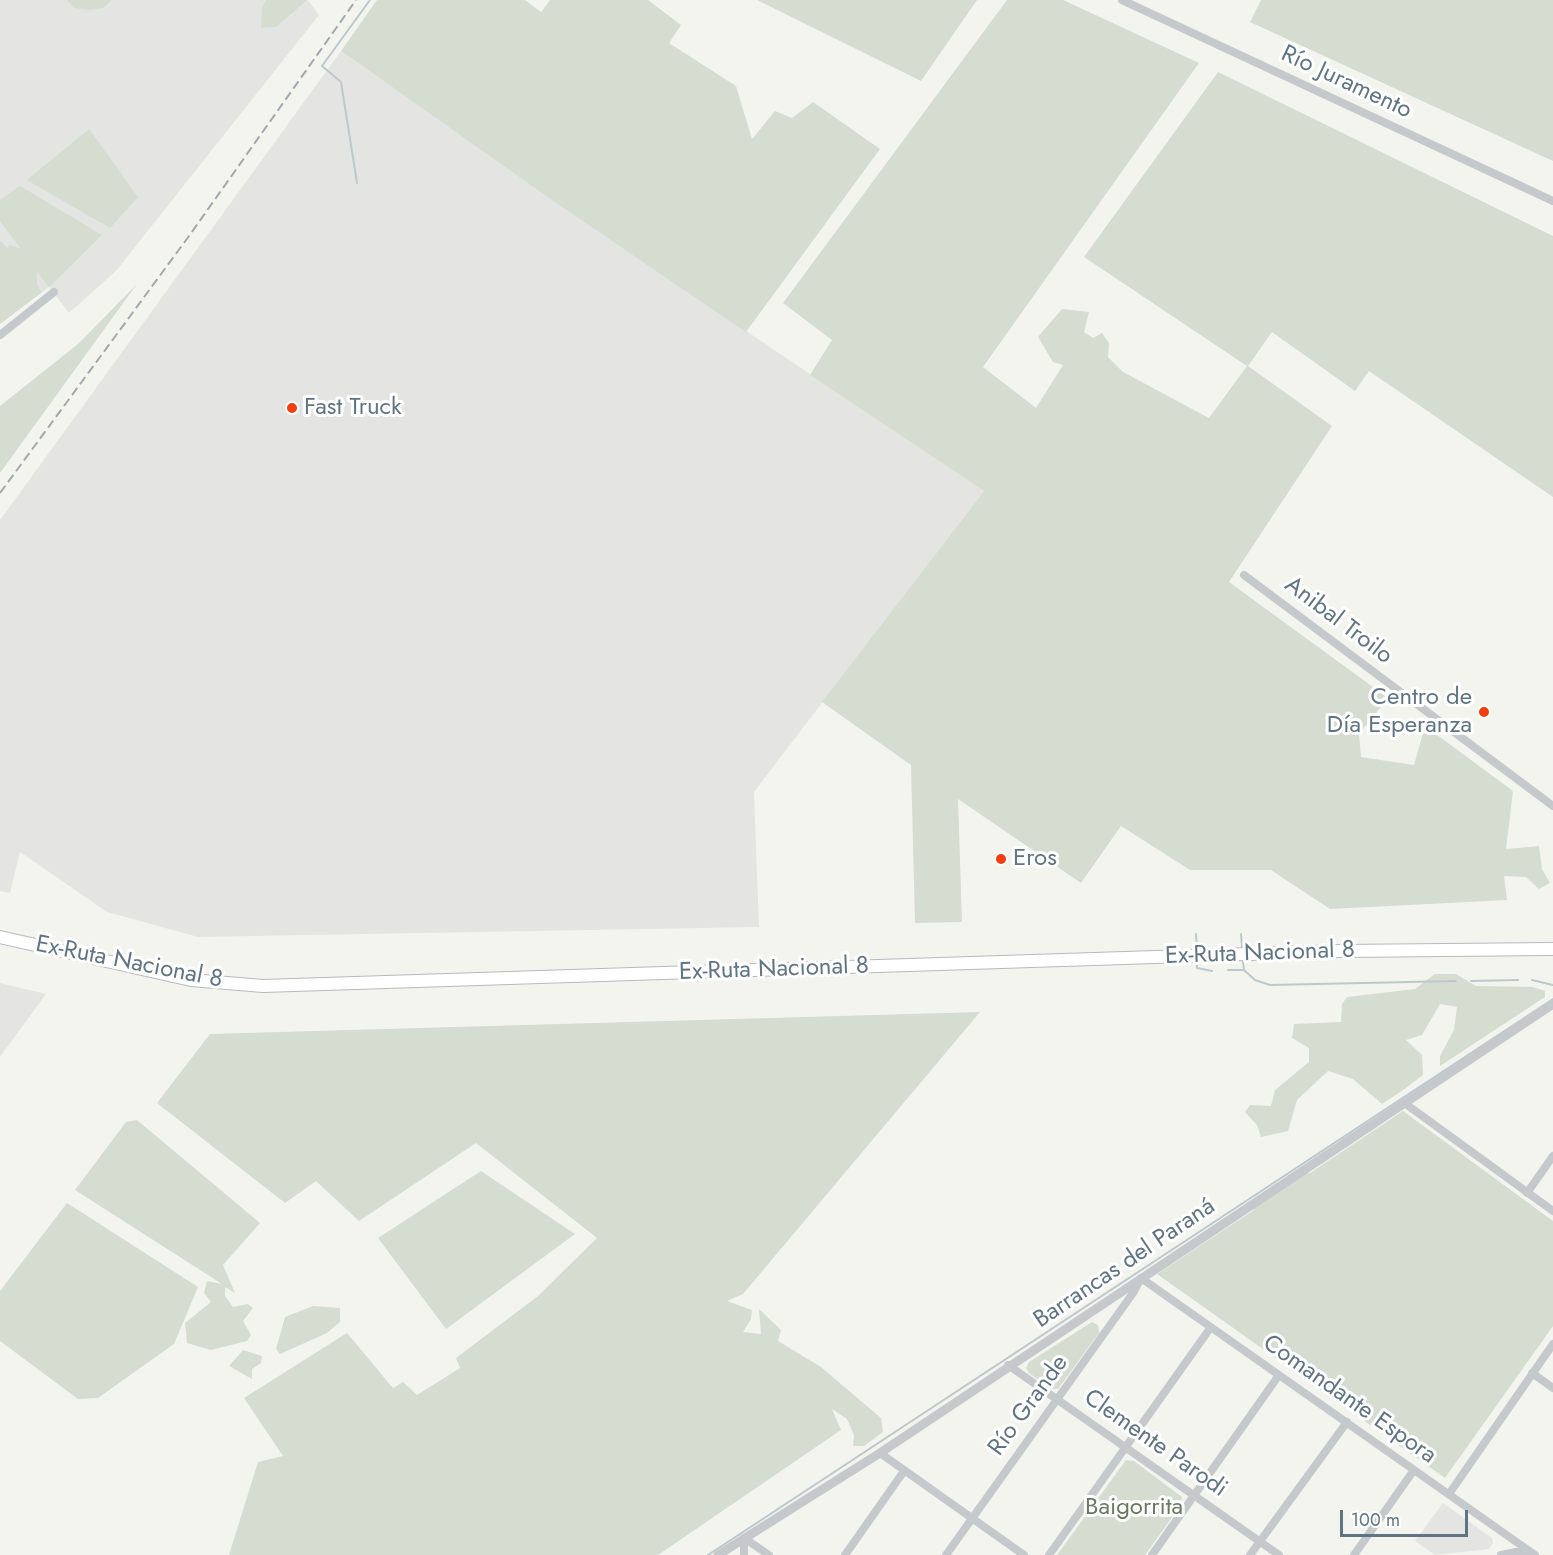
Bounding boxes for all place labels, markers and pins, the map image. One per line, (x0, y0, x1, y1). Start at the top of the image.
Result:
place label: Fast Truck (304, 394, 402, 422)
marker: Fast Truck (285, 401, 299, 415)
place label: Centro de Día Esperanza (1327, 684, 1472, 740)
marker: Centro de Día Esperanza (1477, 705, 1491, 719)
place label: Eros (1013, 845, 1057, 873)
marker: Eros (994, 852, 1008, 866)

